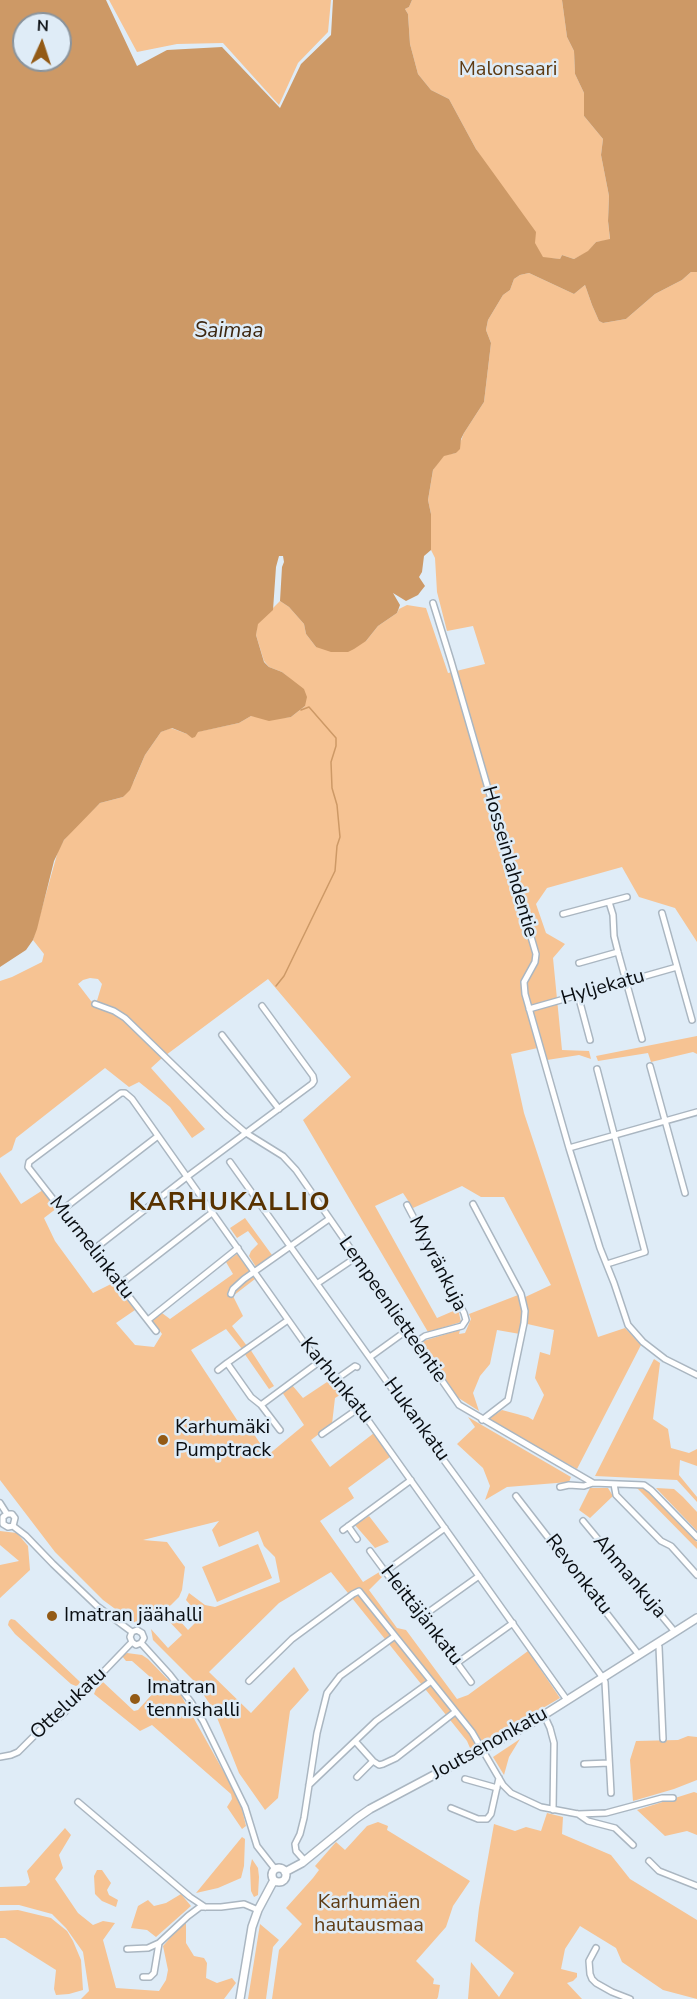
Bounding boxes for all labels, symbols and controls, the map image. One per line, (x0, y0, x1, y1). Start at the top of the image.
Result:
north arrow (12, 12, 72, 72)
text: N (36, 15, 49, 37)
park label: Malonsaari (459, 58, 557, 82)
water label: Saimaa (194, 319, 264, 345)
street label: Hosseinlahdentie (476, 784, 542, 940)
street label: Hyljekatu (559, 965, 647, 1011)
district label: KARHUKALLIO (129, 1188, 331, 1220)
street label: Murmelinkatu (43, 1192, 139, 1304)
street label: Myyränkuja (403, 1212, 471, 1316)
street label: Lempeenlietteentie (333, 1232, 451, 1388)
street label: Karhunkatu (294, 1333, 378, 1429)
street label: Hukankatu (378, 1374, 454, 1466)
place label: Karhumäki Pumptrack (175, 1416, 271, 1463)
marker: Karhumäki Pumptrack (156, 1433, 170, 1447)
street label: Revonkatu (539, 1530, 617, 1620)
street label: Ahmankuja (587, 1530, 671, 1624)
street label: Heittäjänkatu (375, 1561, 467, 1671)
place label: Imatran jäähalli (64, 1604, 202, 1628)
marker: Imatran jäähalli (45, 1609, 59, 1623)
street label: Ottelukatu (26, 1663, 112, 1745)
place label: Imatran tennishalli (147, 1676, 240, 1723)
marker: Imatran tennishalli (128, 1692, 142, 1706)
street label: Joutsenonkatu (428, 1702, 552, 1786)
park label: Karhumäen hautausmaa (314, 1891, 424, 1938)

